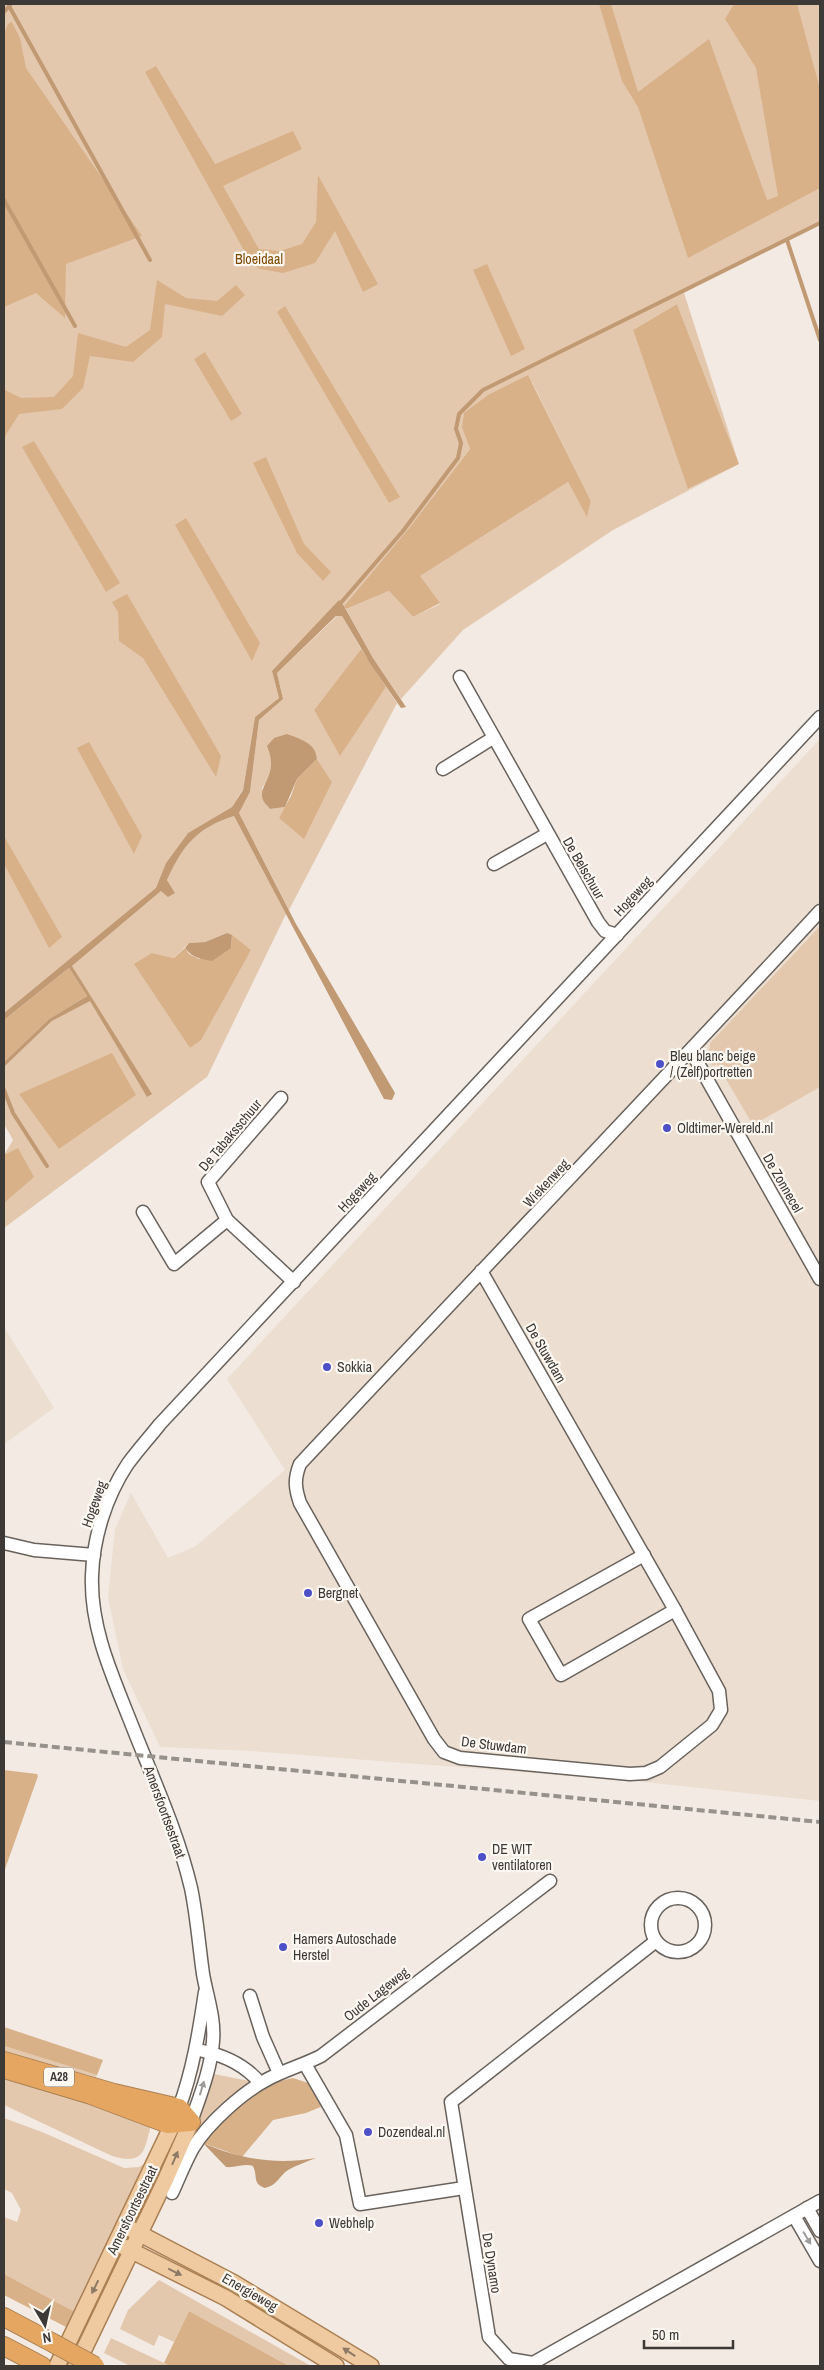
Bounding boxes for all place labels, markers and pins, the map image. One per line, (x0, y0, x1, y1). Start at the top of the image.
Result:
place label: Bleu blanc beige / (Zelf)portretten (670, 1047, 756, 1081)
marker: Bleu blanc beige / (Zelf)portretten (654, 1058, 666, 1070)
place label: Oldtimer-Wereld.nl (677, 1119, 773, 1137)
marker: Oldtimer-Wereld.nl (661, 1122, 673, 1134)
place label: Sokkia (337, 1358, 373, 1376)
marker: Sokkia (321, 1361, 333, 1373)
place label: Bergnet (318, 1584, 358, 1602)
marker: Bergnet (302, 1587, 314, 1599)
place label: DE WIT ventilatoren (492, 1840, 552, 1874)
marker: DE WIT ventilatoren (476, 1851, 488, 1863)
place label: Hamers Autoschade Herstel (293, 1930, 396, 1964)
marker: Hamers Autoschade Herstel (277, 1941, 289, 1953)
place label: Dozendeal.nl (378, 2123, 445, 2141)
marker: Dozendeal.nl (362, 2126, 374, 2138)
place label: Webhelp (329, 2214, 374, 2232)
marker: Webhelp (313, 2217, 325, 2229)

